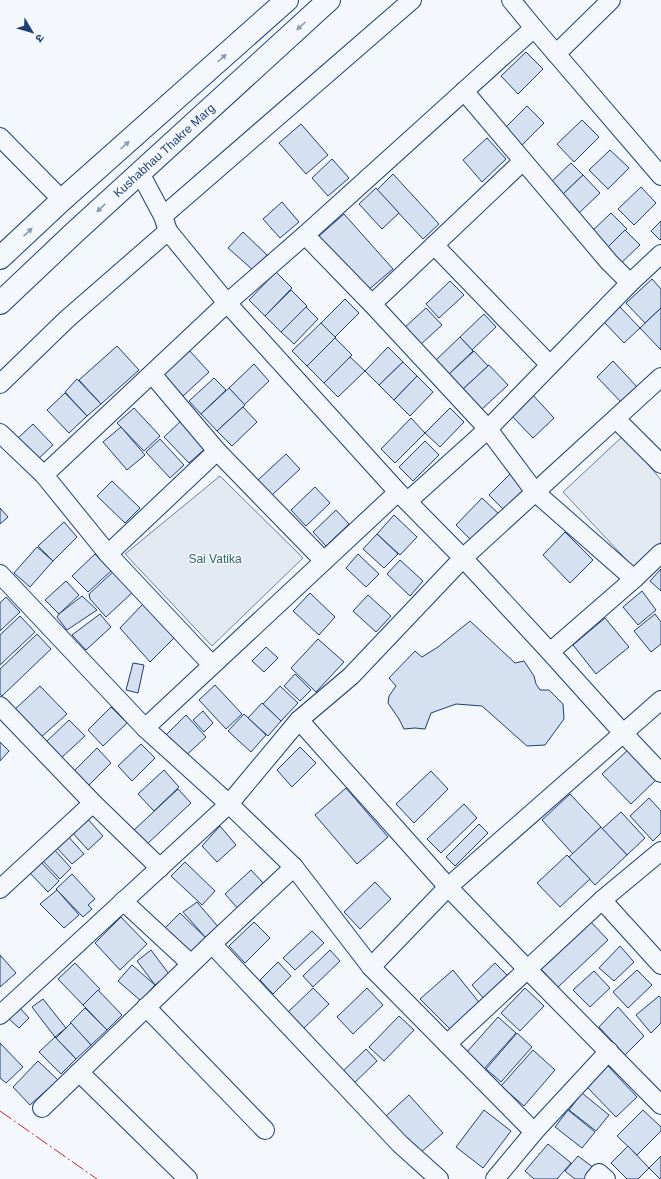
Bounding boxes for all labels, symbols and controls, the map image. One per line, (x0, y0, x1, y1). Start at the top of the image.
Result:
north arrow (12, 12, 52, 52)
one-way arrow (295, 22, 306, 31)
text: उ (33, 32, 47, 45)
one-way arrow (217, 54, 228, 63)
street label: Kushabhau Thakre Marg (111, 101, 218, 200)
one-way arrow (120, 140, 130, 149)
one-way arrow (96, 204, 106, 213)
one-way arrow (23, 227, 34, 236)
park label: Sai Vatika (188, 552, 242, 566)

